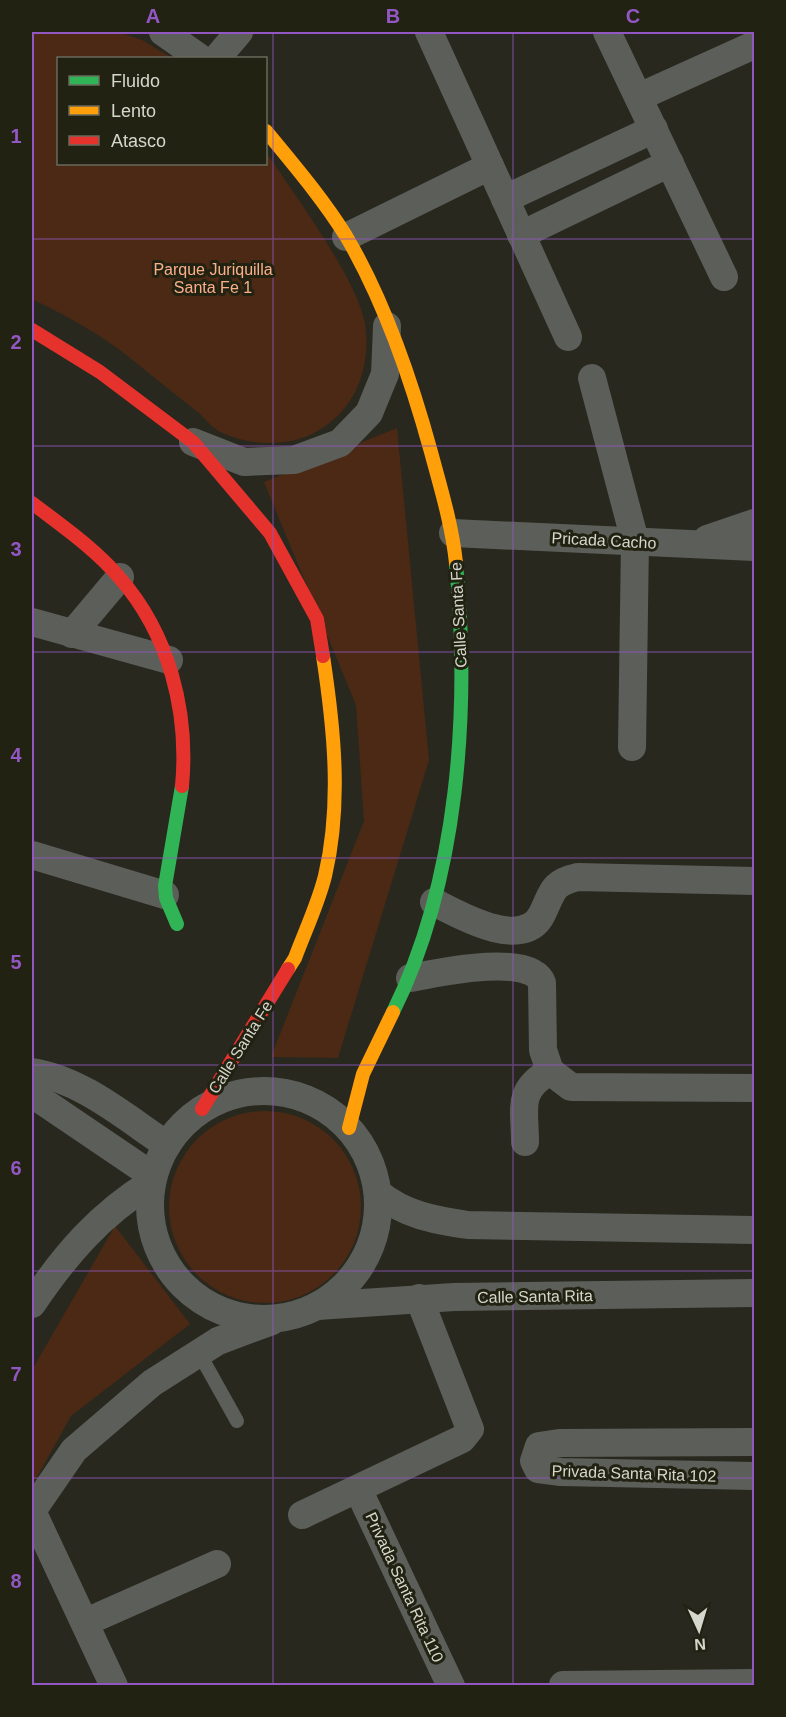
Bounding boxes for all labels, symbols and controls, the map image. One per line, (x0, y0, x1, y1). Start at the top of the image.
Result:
text: A (146, 5, 160, 27)
text: B (386, 5, 400, 27)
text: C (626, 5, 640, 27)
legend (57, 57, 267, 165)
text: Fluido (111, 71, 160, 91)
text: Lento (111, 101, 156, 121)
text: 1 (10, 125, 22, 147)
text: Atasco (111, 131, 166, 151)
park label: Parque Juriquilla Santa Fe 1 (153, 261, 273, 296)
text: 2 (10, 331, 22, 353)
street label: Pricada Cacho (551, 529, 657, 552)
text: 3 (10, 538, 22, 560)
street label: Calle Santa Fe (447, 562, 470, 668)
text: 4 (10, 744, 22, 766)
text: 5 (10, 951, 22, 973)
street label: Calle Santa Fe (205, 998, 276, 1097)
text: 6 (10, 1157, 22, 1179)
street label: Calle Santa Rita (477, 1287, 593, 1306)
text: 7 (10, 1363, 22, 1385)
street label: Privada Santa Rita 102 (551, 1462, 717, 1485)
street label: Privada Santa Rita 110 (362, 1510, 447, 1665)
text: 8 (10, 1570, 22, 1592)
north arrow (669, 1600, 729, 1660)
text: N (694, 1636, 706, 1653)

